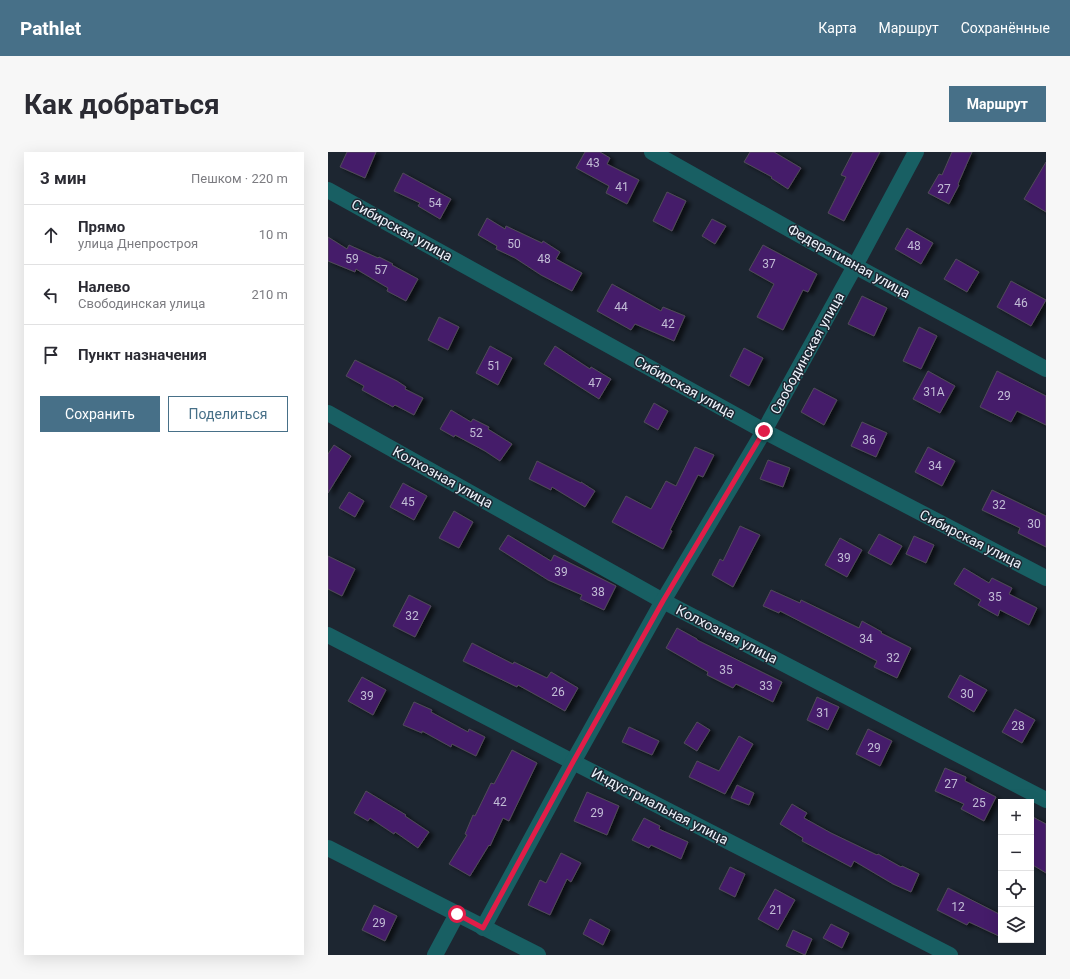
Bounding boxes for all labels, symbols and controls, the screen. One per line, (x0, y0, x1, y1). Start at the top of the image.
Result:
text: Pathlet (20, 17, 81, 40)
text: Карта (818, 20, 857, 36)
text: Маршрут (879, 20, 939, 36)
text: Сохранённые (961, 20, 1050, 36)
button: Маршрут (949, 86, 1046, 122)
text: Как добраться (24, 88, 220, 121)
house number: 43 (586, 156, 600, 170)
text: 3 мин (40, 168, 86, 188)
text: Пешком · 220 m (191, 171, 288, 186)
house number: 41 (615, 180, 629, 194)
house number: 27 (937, 182, 951, 196)
street label: Сибирская улица (349, 196, 455, 264)
house number: 54 (428, 196, 442, 210)
text: Прямо (78, 218, 125, 236)
street label: Федеративная улица (785, 221, 913, 301)
icon: ahead (40, 224, 62, 246)
text: 10 m (259, 227, 288, 242)
text: улица Днепростроя (78, 236, 198, 251)
house number: 50 (507, 237, 521, 251)
house number: 48 (907, 239, 921, 253)
house number: 59 (345, 252, 359, 266)
house number: 48 (537, 252, 551, 266)
house number: 37 (762, 257, 776, 271)
house number: 57 (374, 263, 388, 277)
text: Налево (78, 278, 130, 296)
icon: left (40, 284, 62, 306)
text: 210 m (251, 287, 288, 302)
street label: Свободинская улица (767, 289, 847, 417)
text: Свободинская улица (78, 296, 205, 311)
house number: 46 (1014, 296, 1028, 310)
house number: 44 (614, 300, 628, 314)
house number: 42 (661, 317, 675, 331)
icon: arrive (40, 344, 62, 366)
text: Пункт назначения (78, 346, 207, 364)
street label: Сибирская улица (632, 353, 738, 421)
house number: 51 (487, 359, 501, 373)
house number: 47 (588, 376, 602, 390)
house number: 31А (923, 385, 945, 399)
house number: 29 (997, 389, 1011, 403)
button: Сохранить (40, 396, 160, 432)
button: Поделиться (168, 396, 288, 432)
route end (755, 422, 773, 440)
house number: 52 (469, 426, 483, 440)
house number: 36 (862, 433, 876, 447)
street label: Колхозная улица (390, 443, 496, 511)
house number: 34 (928, 459, 942, 473)
house number: 45 (401, 495, 415, 509)
house number: 32 (992, 498, 1006, 512)
street label: Сибирская улица (917, 506, 1025, 572)
house number: 30 (1027, 517, 1041, 531)
house number: 39 (837, 551, 851, 565)
house number: 39 (554, 565, 568, 579)
house number: 38 (591, 585, 605, 599)
house number: 35 (988, 590, 1002, 604)
street label: Колхозная улица (673, 601, 781, 667)
house number: 32 (405, 609, 419, 623)
house number: 34 (859, 632, 873, 646)
house number: 32 (886, 651, 900, 665)
house number: 35 (719, 663, 733, 677)
house number: 33 (759, 679, 773, 693)
house number: 26 (551, 685, 565, 699)
house number: 30 (960, 687, 974, 701)
house number: 39 (360, 689, 374, 703)
house number: 31 (816, 706, 830, 720)
house number: 28 (1011, 719, 1025, 733)
house number: 29 (867, 741, 881, 755)
street label: Индустриальная улица (589, 764, 731, 848)
house number: 27 (944, 777, 958, 791)
house number: 42 (493, 795, 507, 809)
house number: 25 (972, 796, 986, 810)
map controls (998, 799, 1034, 943)
button: + (998, 799, 1034, 835)
house number: 29 (590, 806, 604, 820)
button: − (998, 835, 1034, 871)
button: locate (998, 871, 1034, 907)
house number: 12 (951, 900, 965, 914)
house number: 21 (769, 903, 783, 917)
route start (448, 905, 466, 923)
button: layers (998, 907, 1034, 943)
house number: 29 (372, 916, 386, 930)

